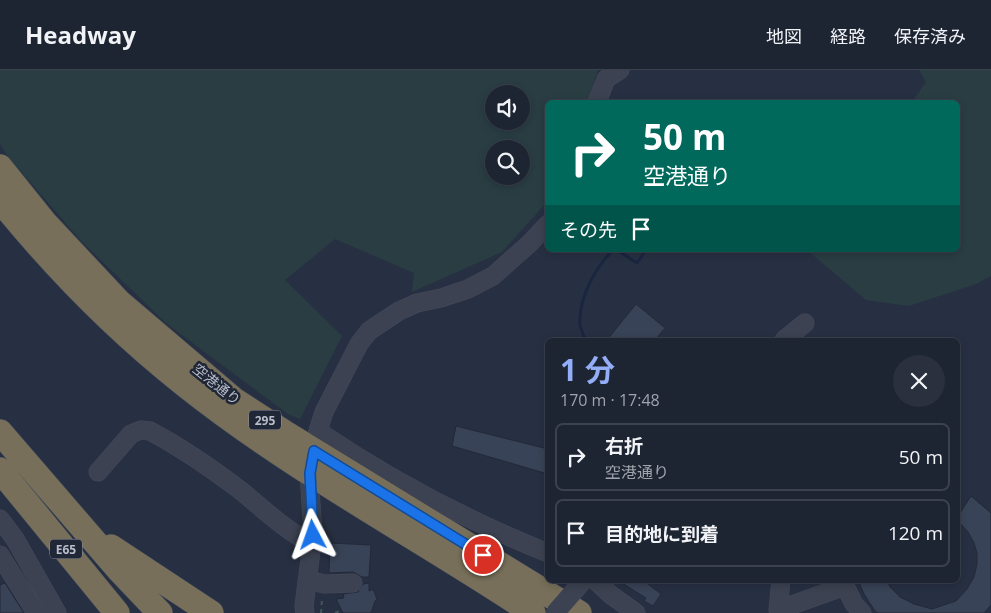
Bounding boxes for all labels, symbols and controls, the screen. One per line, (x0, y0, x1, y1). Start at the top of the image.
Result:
text: Headway (25, 18, 136, 51)
text: 地図 (766, 24, 802, 48)
text: 経路 (830, 24, 866, 48)
text: 保存済み (894, 24, 966, 48)
map controls (485, 85, 530, 185)
button: sound (485, 85, 530, 130)
text: 50 m (643, 113, 726, 160)
icon: right (560, 120, 625, 185)
button: search (485, 140, 530, 185)
text: 空港通り (643, 160, 731, 190)
icon: arrive (627, 215, 655, 243)
text: その先 (560, 217, 617, 243)
text: 1 分 (560, 349, 615, 390)
button: close (893, 355, 945, 407)
street label: 空港通り (189, 359, 245, 409)
text: 170 m · 17:48 (560, 389, 660, 411)
road number: 295 (249, 410, 281, 430)
text: 右折 (605, 433, 643, 459)
icon: right (562, 443, 590, 471)
text: 50 m (899, 444, 943, 470)
text: 空港通り (605, 461, 669, 483)
position arrow (286, 508, 338, 560)
icon: arrive (562, 519, 590, 547)
text: 120 m (888, 520, 943, 546)
text: 目的地に到着 (605, 521, 719, 547)
pin (462, 534, 504, 576)
road number: E65 (50, 539, 82, 558)
icon: arrive (469, 541, 497, 569)

